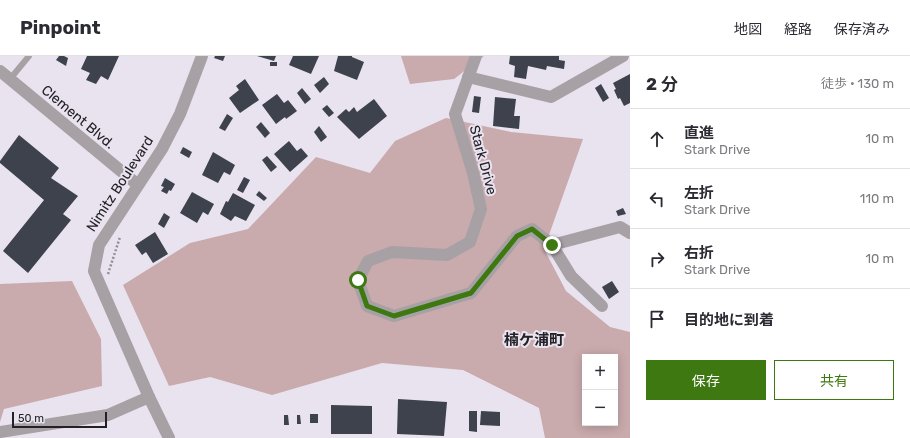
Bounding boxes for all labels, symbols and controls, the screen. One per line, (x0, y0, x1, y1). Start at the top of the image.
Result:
text: Pinpoint (20, 16, 101, 39)
text: 地図 (734, 21, 762, 38)
text: 経路 (784, 21, 812, 38)
text: 保存済み (834, 21, 890, 38)
text: 2 分 (646, 74, 678, 94)
text: 徒歩 · 130 m (821, 76, 894, 91)
street label: Clement Blvd. (38, 81, 118, 153)
street label: Stark Drive (466, 123, 500, 197)
text: 直進 (684, 124, 714, 142)
icon: ahead (646, 128, 668, 150)
text: 10 m (865, 131, 894, 146)
street label: Nimitz Boulevard (83, 133, 157, 235)
text: Stark Drive (684, 142, 750, 157)
text: 左折 (684, 184, 714, 202)
icon: left (646, 188, 668, 210)
text: 110 m (860, 191, 894, 206)
text: Stark Drive (684, 202, 750, 217)
route end (543, 236, 561, 254)
text: 右折 (684, 244, 714, 262)
icon: right (646, 248, 668, 270)
text: 10 m (865, 251, 894, 266)
text: Stark Drive (684, 262, 750, 277)
route start (349, 271, 367, 289)
icon: arrive (646, 308, 668, 330)
text: 目的地に到着 (684, 311, 774, 329)
district label: 楠ケ浦町 (504, 331, 564, 349)
map controls (582, 354, 618, 426)
button: + (582, 354, 618, 390)
button: 保存 (646, 360, 766, 400)
button: 共有 (774, 360, 894, 400)
button: − (582, 390, 618, 426)
scale bar (12, 410, 107, 429)
text: 50 m (18, 412, 44, 425)

